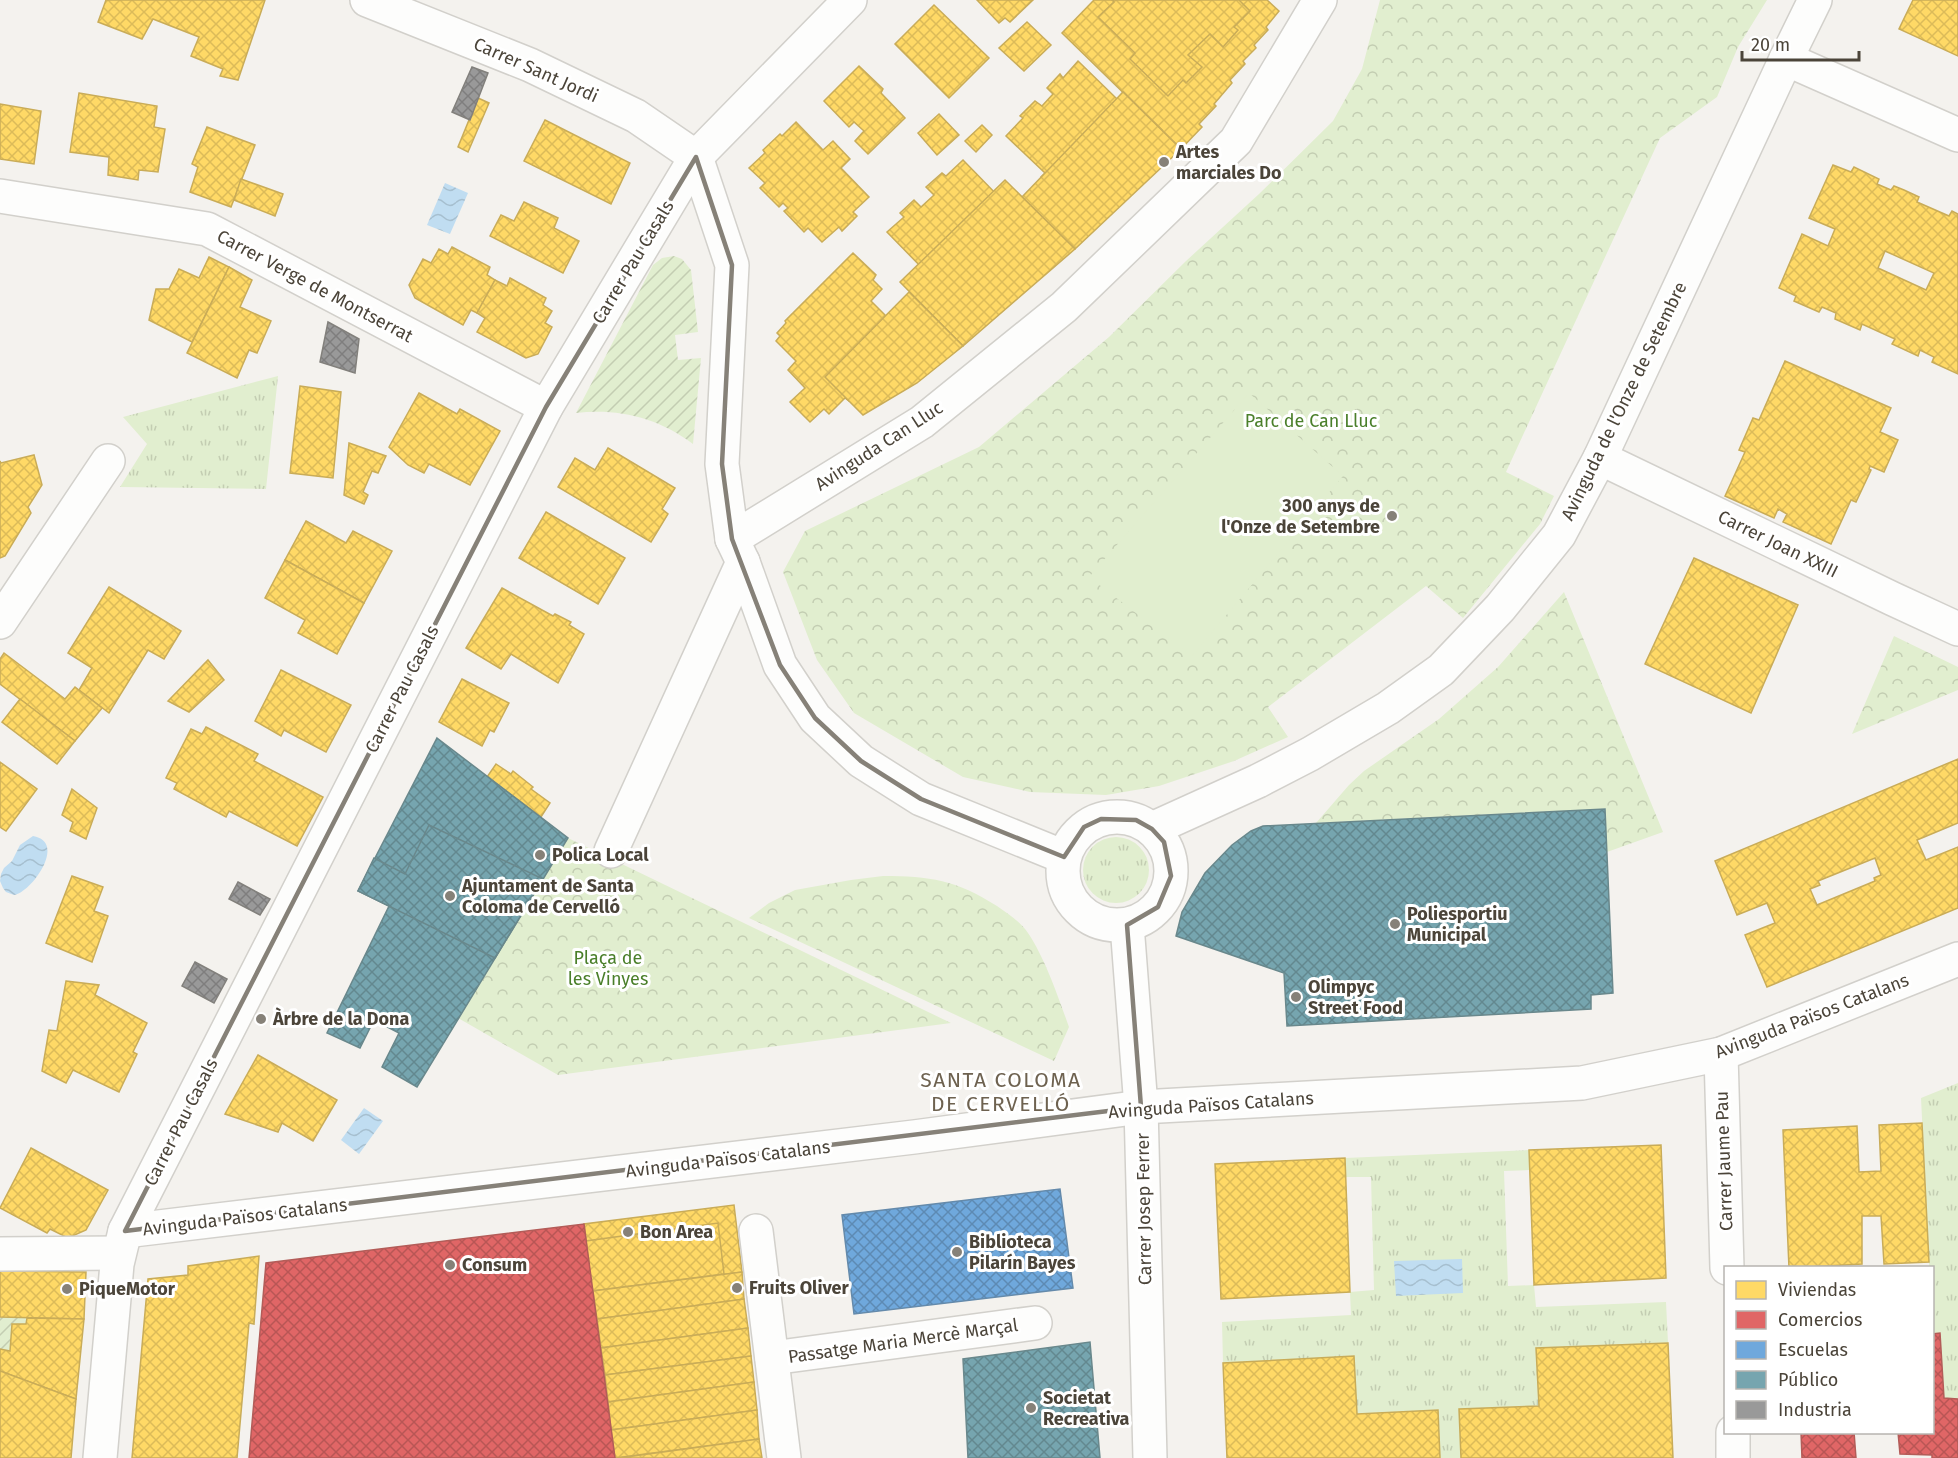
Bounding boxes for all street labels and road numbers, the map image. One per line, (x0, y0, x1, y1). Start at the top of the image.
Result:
street label: Carrer Sant Jordi (470, 33, 602, 107)
street label: Carrer Pau Casals (587, 196, 679, 328)
street label: Carrer Verge de Montserrat (213, 225, 417, 347)
street label: Avinguda de l'Onze de Setembre (1557, 278, 1691, 524)
street label: Avinguda Can Lluc (811, 396, 947, 495)
street label: Carrer Joan XXIII (1714, 505, 1842, 583)
street label: Carrer Pau Casals (360, 622, 444, 756)
street label: Avinguda Països Catalans (1712, 969, 1912, 1063)
street label: Carrer Pau Casals (139, 1055, 223, 1189)
street label: Avinguda Països Catalans (1108, 1087, 1314, 1123)
street label: Carrer Jaume Pau (1711, 1091, 1737, 1231)
street label: Carrer Josep Ferrer (1132, 1133, 1156, 1285)
street label: Avinguda Països Catalans (625, 1136, 831, 1182)
street label: Avinguda Països Catalans (142, 1194, 348, 1240)
street label: Passatge Maria Mercè Marçal (787, 1314, 1019, 1368)

